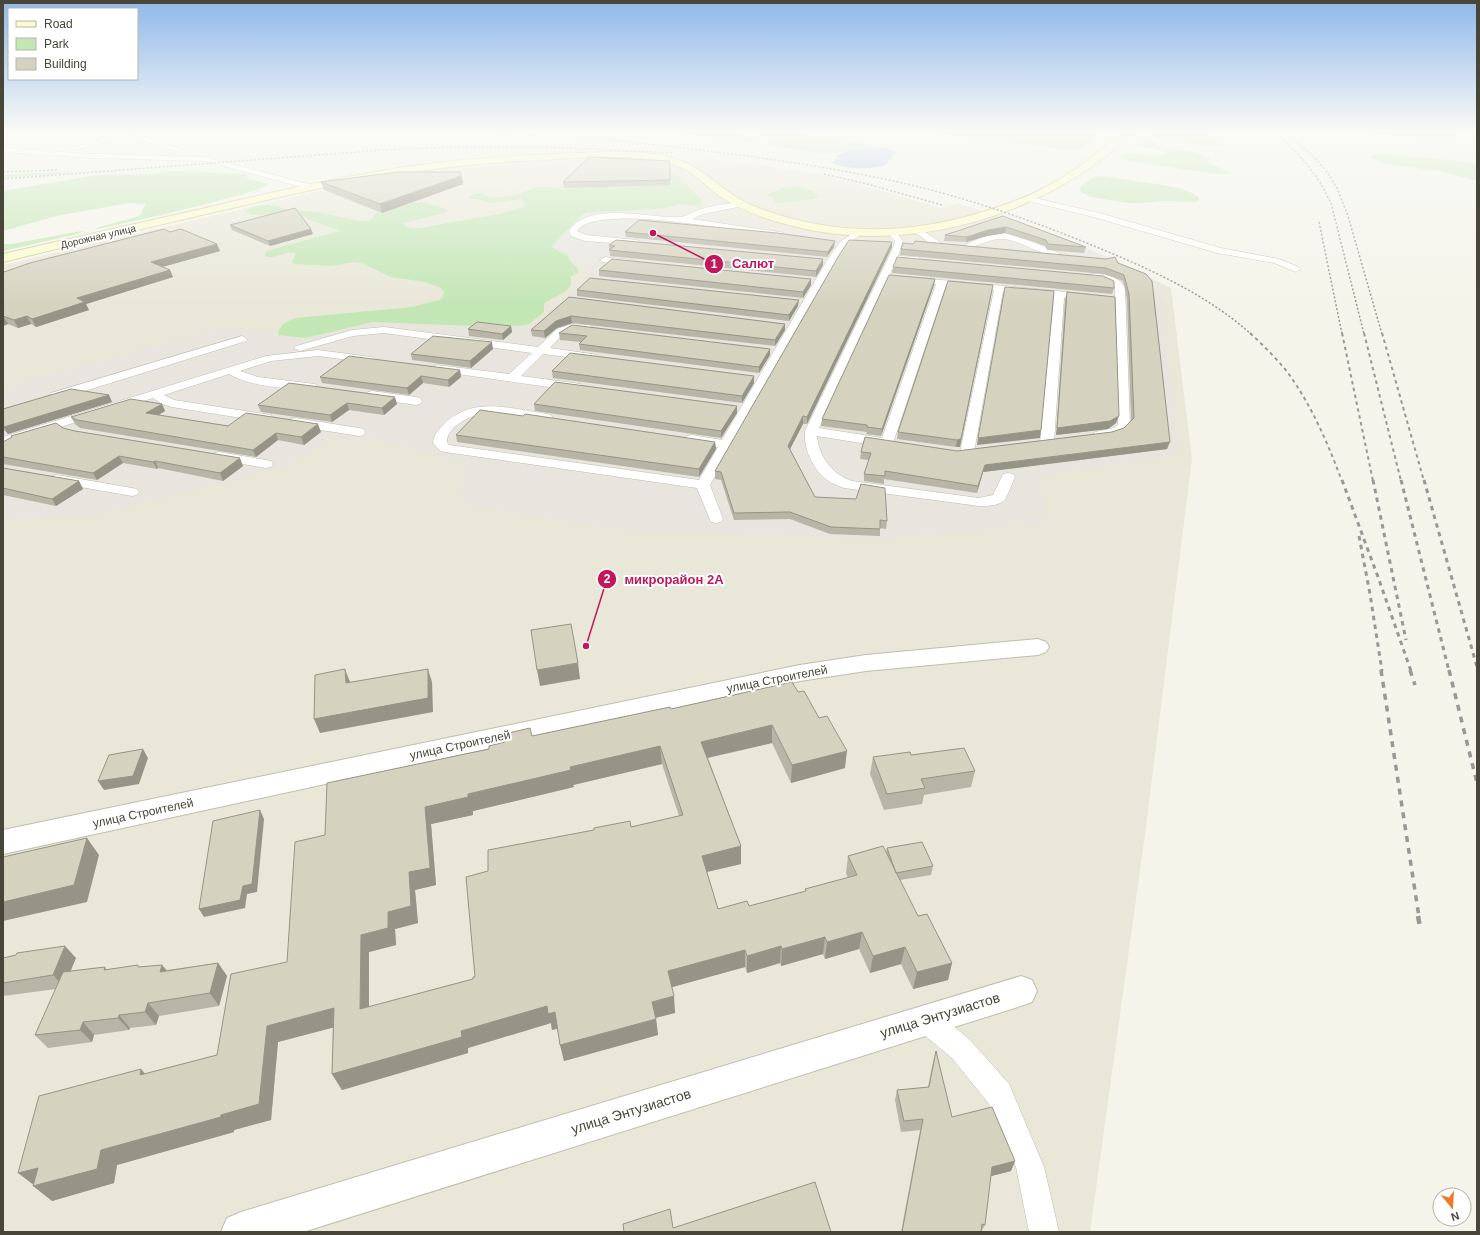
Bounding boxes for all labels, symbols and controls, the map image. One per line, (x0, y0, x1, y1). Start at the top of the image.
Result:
legend (8, 8, 138, 80)
text: Road (44, 17, 73, 31)
text: Park (44, 37, 70, 51)
text: Building (44, 57, 87, 71)
street label: Дорожная улица (59, 222, 137, 250)
callout: Салют (704, 251, 783, 276)
text: Салют (732, 256, 774, 271)
text: 1 (711, 257, 718, 271)
callout: микрорайон 2А (597, 567, 732, 592)
text: 2 (604, 572, 611, 586)
text: микрорайон 2А (624, 572, 724, 587)
street label: улица Строителей (725, 662, 829, 696)
street label: улица Строителей (408, 727, 512, 763)
street label: улица Строителей (91, 795, 195, 831)
street label: улица Энтузиастов (878, 989, 1002, 1041)
street label: улица Энтузиастов (569, 1085, 693, 1137)
north arrow (1432, 1187, 1472, 1227)
text: N (1449, 1210, 1461, 1223)

